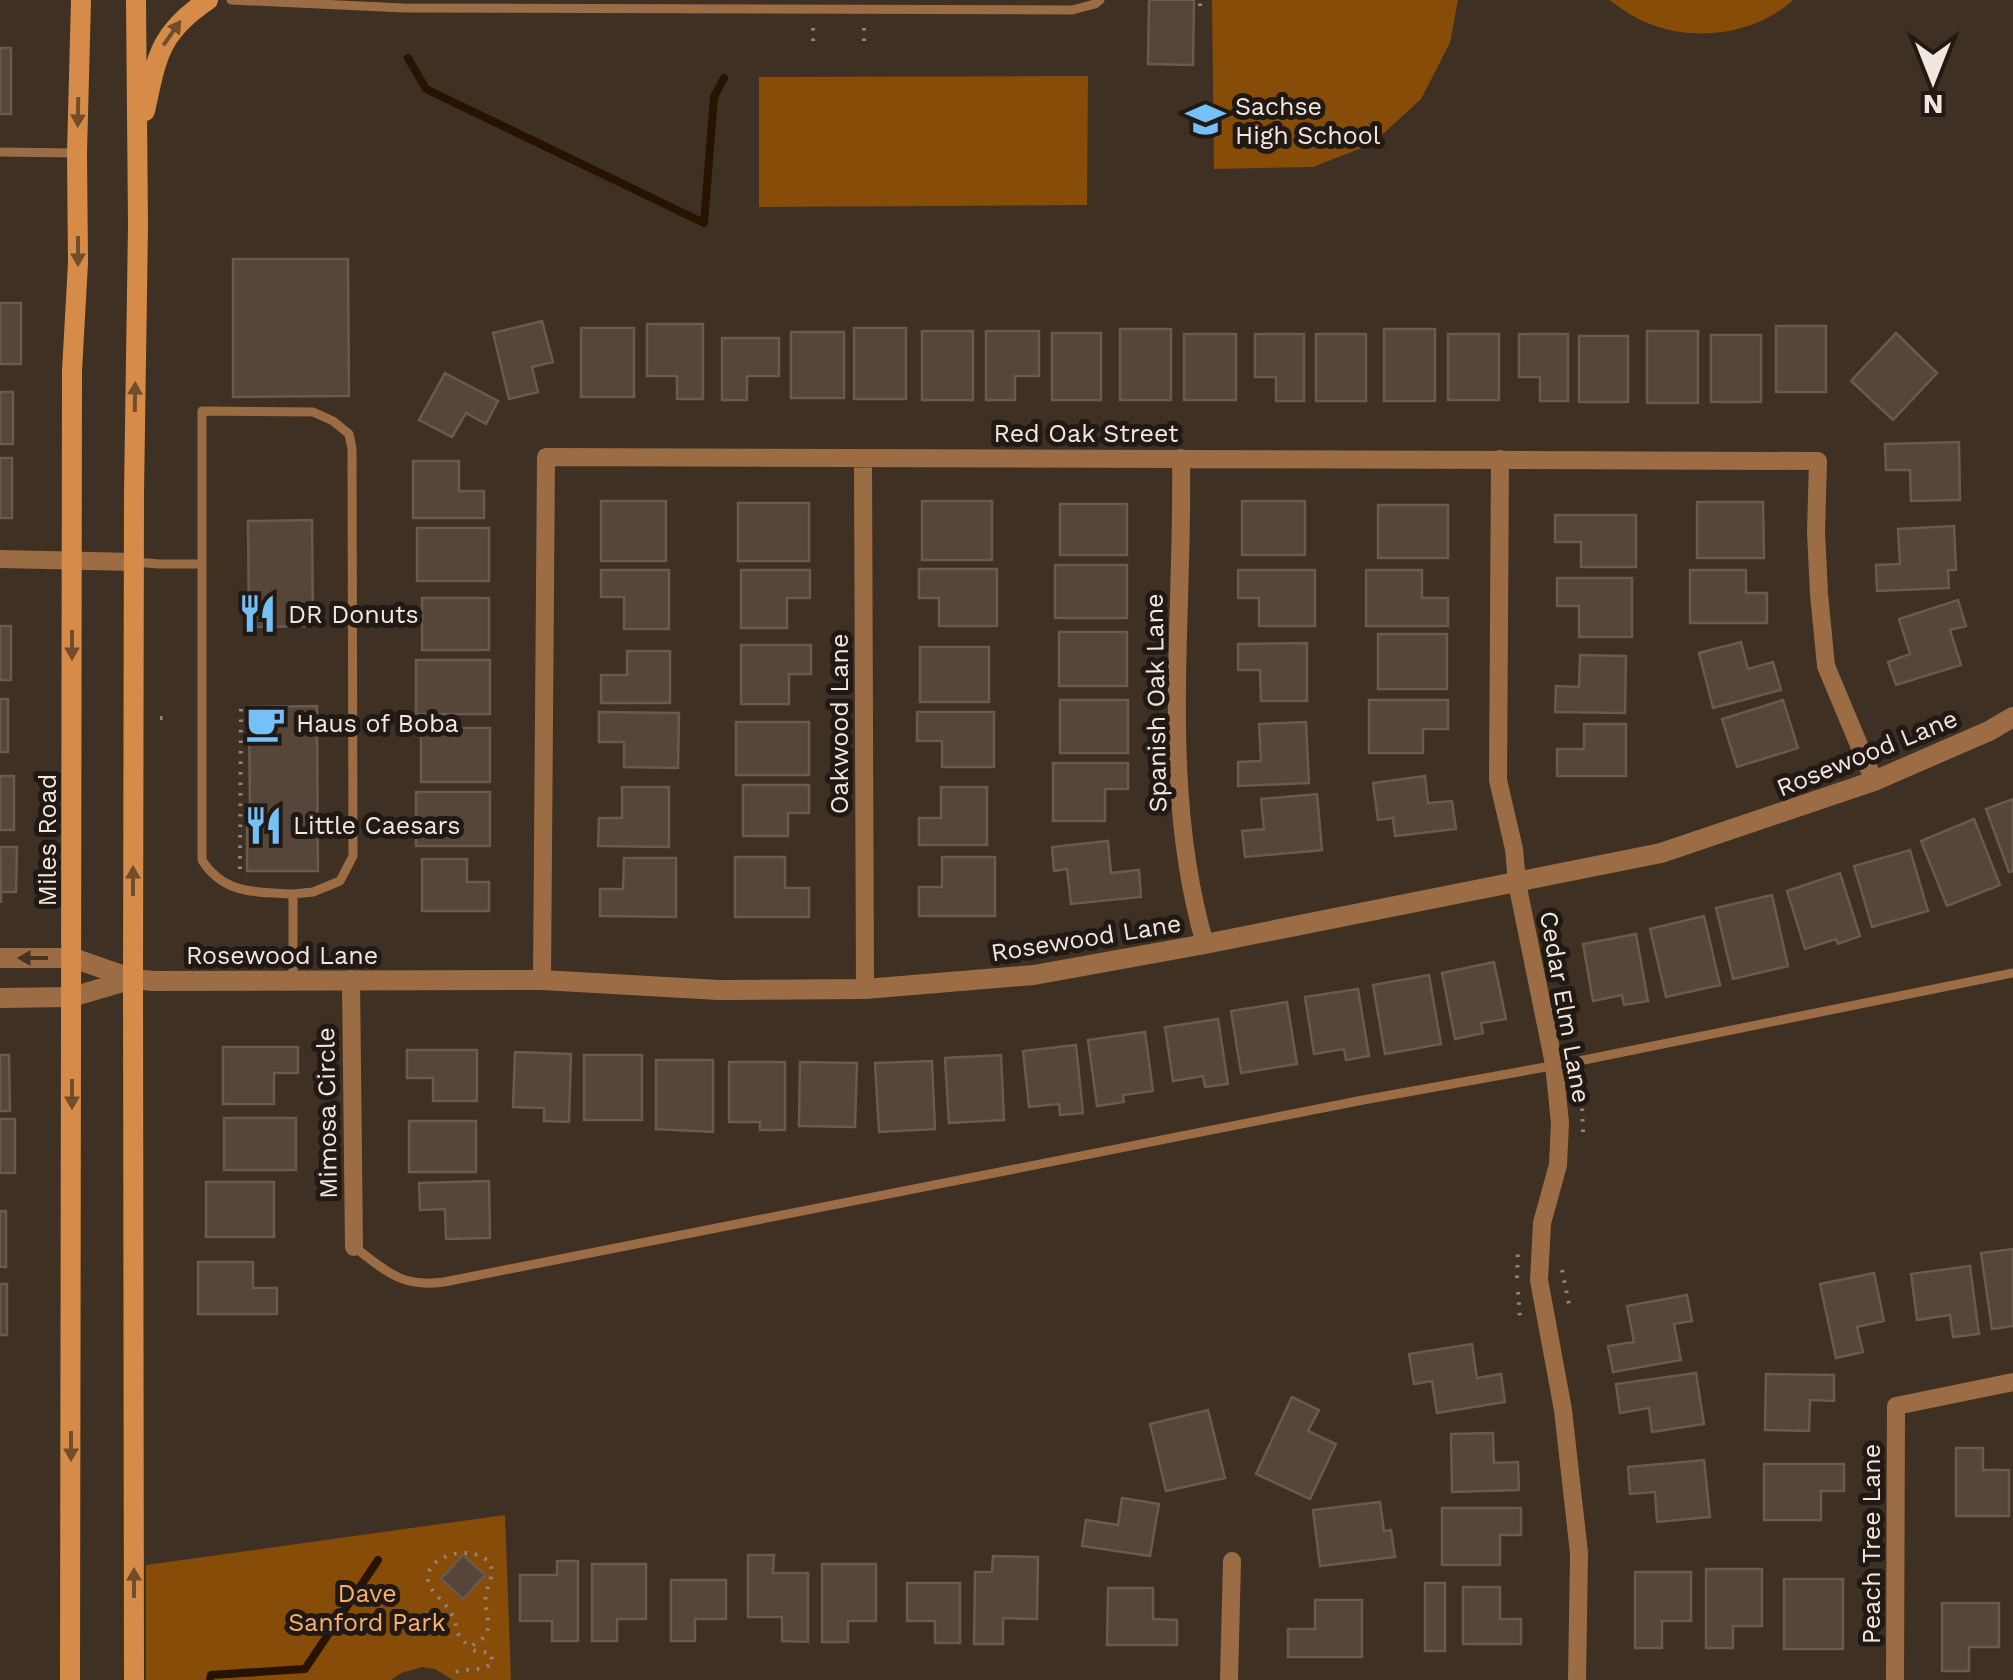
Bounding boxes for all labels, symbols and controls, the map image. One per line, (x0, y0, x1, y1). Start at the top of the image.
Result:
one-way arrow (162, 20, 181, 46)
north arrow (1883, 30, 1983, 130)
text: N (1923, 88, 1943, 121)
place label: Sachse High School (1235, 92, 1381, 150)
one-way arrow (70, 96, 86, 128)
school or university icon: Sachse High School (1184, 99, 1226, 141)
one-way arrow (70, 235, 86, 267)
one-way arrow (128, 380, 144, 412)
street label: Red Oak Street (993, 419, 1179, 448)
restaurant icon: DR Donuts (237, 593, 279, 635)
street label: Spanish Oak Lane (1140, 593, 1172, 813)
place label: DR Donuts (288, 600, 419, 629)
one-way arrow (64, 630, 80, 662)
street label: Oakwood Lane (825, 634, 854, 814)
cafe icon: Haus of Boba (245, 702, 287, 744)
street label: Rosewood Lane (1772, 704, 1962, 802)
place label: Haus of Boba (296, 709, 459, 738)
street label: Miles Road (33, 774, 62, 906)
restaurant icon: Little Caesars (242, 804, 284, 846)
place label: Little Caesars (293, 811, 460, 840)
one-way arrow (125, 865, 141, 897)
street label: Rosewood Lane (989, 909, 1183, 967)
street label: Cedar Elm Lane (1534, 909, 1596, 1105)
street label: Rosewood Lane (186, 941, 378, 970)
one-way arrow (17, 950, 49, 966)
street label: Mimosa Circle (311, 1027, 343, 1199)
one-way arrow (63, 1079, 79, 1111)
one-way arrow (63, 1430, 79, 1462)
street label: Peach Tree Lane (1857, 1444, 1886, 1644)
one-way arrow (126, 1566, 142, 1598)
park label: Dave Sanford Park (288, 1579, 446, 1637)

